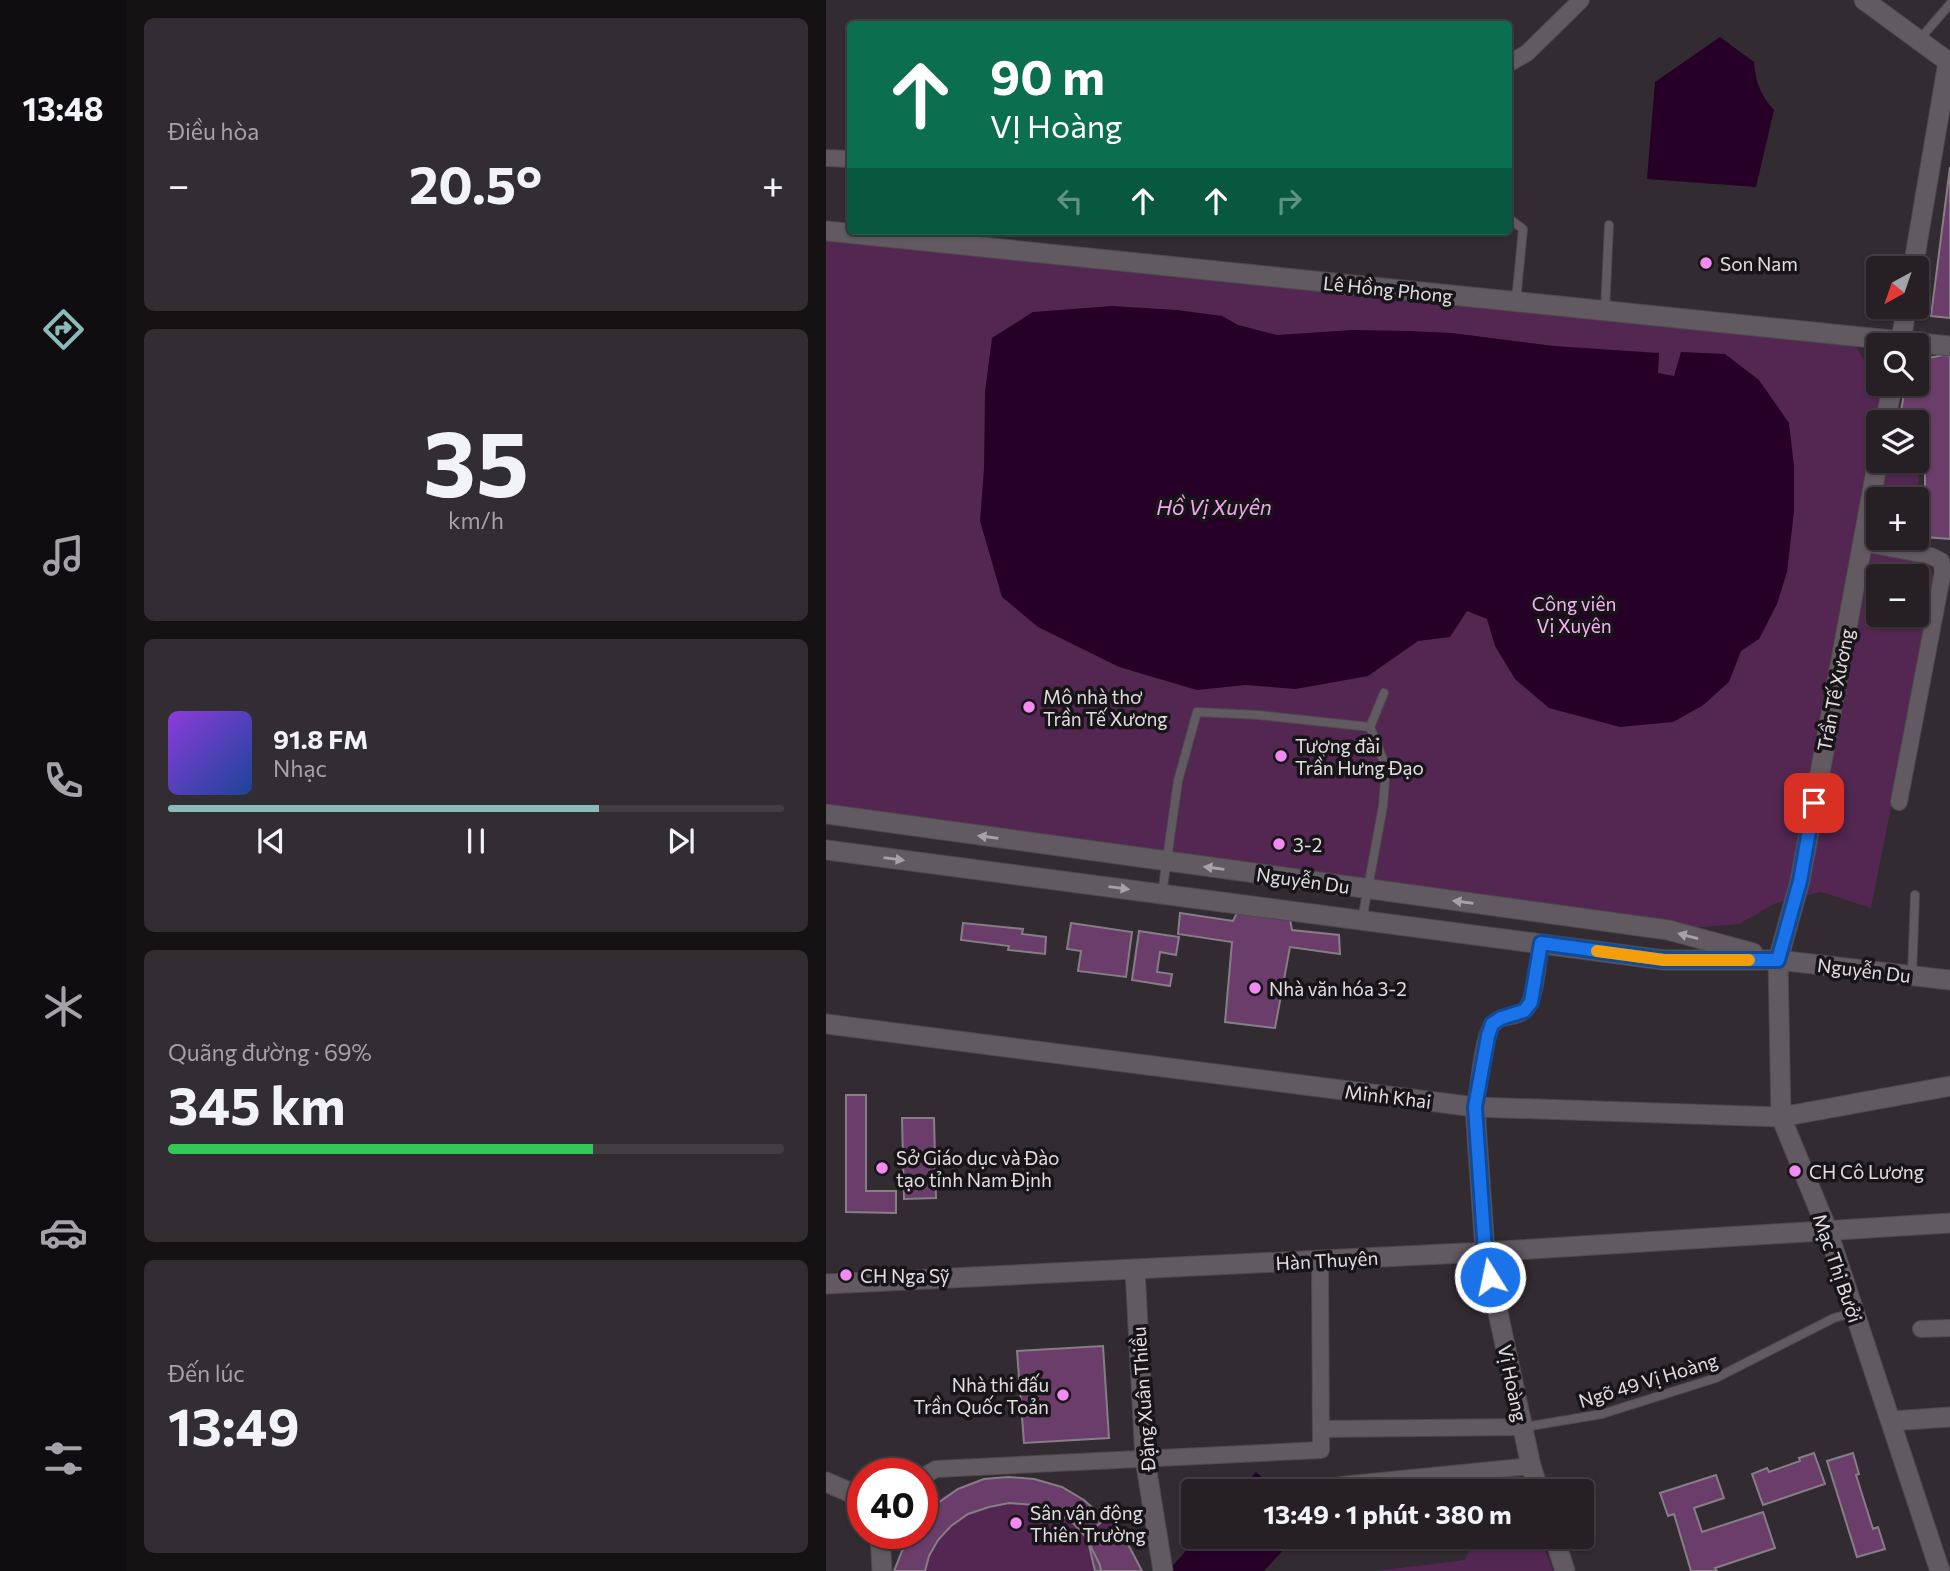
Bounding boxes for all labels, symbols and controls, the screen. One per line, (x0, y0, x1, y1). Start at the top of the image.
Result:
text: 90 m (990, 45, 1105, 105)
icon: ahead (875, 49, 966, 140)
text: 13:48 (22, 88, 104, 128)
text: VỊ Hoàng (990, 105, 1122, 145)
text: Điều hòa (168, 117, 259, 145)
text: 20.5° (409, 151, 542, 215)
text: − (168, 160, 190, 207)
text: + (762, 160, 784, 207)
icon: left (1051, 182, 1089, 220)
icon: ahead (1124, 182, 1162, 220)
icon: ahead (1197, 182, 1235, 220)
icon: right (1270, 182, 1308, 220)
place label: Son Nam (1720, 252, 1798, 275)
marker: Son Nam (1698, 255, 1714, 271)
north arrow (1866, 256, 1928, 318)
map controls (1866, 256, 1929, 627)
street label: Lê Hồng Phong (1322, 271, 1454, 307)
icon: directions (39, 305, 88, 354)
button: search (1866, 333, 1929, 396)
text: 35 (423, 404, 529, 516)
button: layers (1866, 410, 1929, 473)
button: + (1866, 487, 1929, 550)
water label: Hồ Vị Xuyên (1156, 494, 1272, 519)
text: km/h (448, 506, 504, 534)
icon: music (39, 531, 88, 580)
button: − (1866, 564, 1929, 627)
park label: Công viên Vị Xuyên (1532, 592, 1616, 637)
street label: Trần Tế Xương (1812, 627, 1858, 753)
place label: Mộ nhà thơ Trần Tế Xương (1043, 685, 1168, 730)
marker: Mộ nhà thơ Trần Tế Xương (1021, 699, 1037, 715)
text: 91.8 FM (273, 723, 368, 754)
place label: Tượng đài Trần Hưng Đạo (1295, 734, 1424, 779)
marker: Tượng đài Trần Hưng Đạo (1273, 748, 1289, 764)
text: Nhạc (273, 754, 327, 782)
icon: phone (39, 756, 88, 805)
pin (1784, 773, 1844, 833)
icon: arrive (1795, 784, 1833, 822)
icon: previous (252, 822, 290, 860)
icon: pause (457, 822, 495, 860)
icon: next (662, 822, 700, 860)
one-way arrow (977, 831, 999, 842)
place label: 3-2 (1293, 833, 1322, 856)
marker: 3-2 (1271, 836, 1287, 852)
one-way arrow (883, 853, 905, 864)
one-way arrow (1202, 862, 1224, 873)
street label: Nguyễn Du (1255, 862, 1351, 898)
one-way arrow (1108, 883, 1130, 894)
one-way arrow (1452, 897, 1474, 908)
one-way arrow (1677, 930, 1699, 941)
street label: Nguyễn Du (1816, 953, 1912, 987)
place label: Nhà văn hóa 3-2 (1269, 977, 1407, 1000)
marker: Nhà văn hóa 3-2 (1247, 980, 1263, 996)
icon: climate (39, 982, 88, 1031)
text: Quãng đường · 69% (168, 1038, 372, 1066)
text: 345 km (168, 1072, 346, 1136)
street label: Minh Khai (1343, 1079, 1433, 1113)
place label: Sở Giáo dục và Đào tạo tỉnh Nam Định (896, 1146, 1059, 1191)
marker: Sở Giáo dục và Đào tạo tỉnh Nam Định (874, 1160, 890, 1176)
place label: CH Cô Lương (1809, 1160, 1924, 1183)
marker: CH Cô Lương (1787, 1163, 1803, 1179)
icon: car (39, 1208, 88, 1257)
street label: Mạc Thị Bưởi (1809, 1211, 1867, 1325)
position arrow (1453, 1240, 1527, 1314)
street label: Hàn Thuyên (1275, 1246, 1379, 1274)
place label: CH Nga Sỹ (860, 1264, 950, 1287)
marker: CH Nga Sỹ (838, 1267, 854, 1283)
street label: Đặng Xuân Thiều (1126, 1326, 1160, 1473)
street label: Vị Hoàng (1494, 1342, 1532, 1424)
street label: Ngõ 49 Vị Hoàng (1576, 1348, 1720, 1412)
text: Đến lúc (168, 1359, 245, 1387)
place label: Nhà thi đấu Trần Quốc Toản (913, 1373, 1049, 1418)
marker: Nhà thi đấu Trần Quốc Toản (1055, 1387, 1071, 1403)
text: 13:49 (168, 1393, 300, 1457)
icon: filters (39, 1434, 88, 1483)
speed limit sign: 40 (847, 1458, 938, 1549)
text: 13:49 · 1 phút · 380 m (1263, 1498, 1512, 1529)
place label: Sân vận động Thiên Trường (1030, 1501, 1146, 1546)
marker: Sân vận động Thiên Trường (1008, 1515, 1024, 1531)

